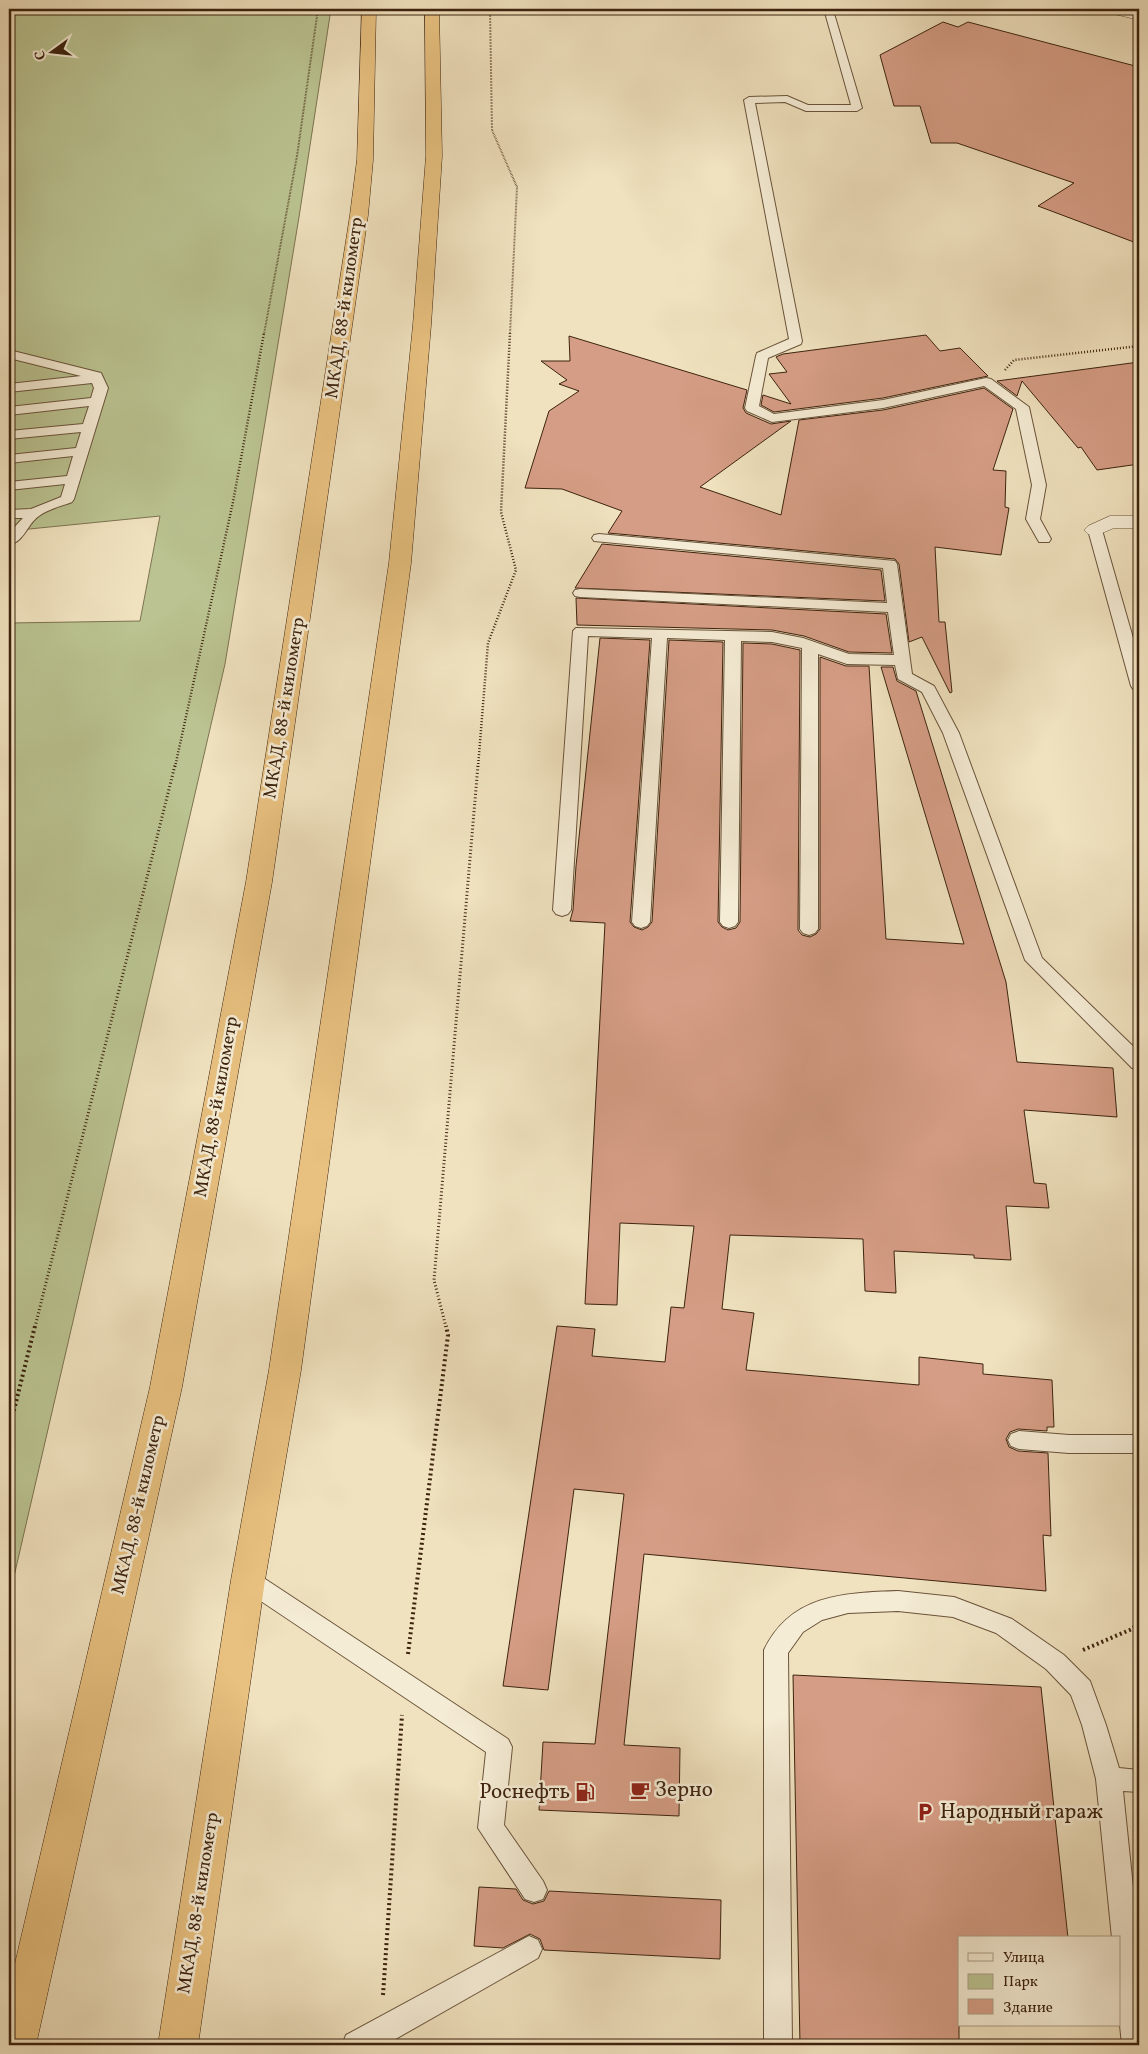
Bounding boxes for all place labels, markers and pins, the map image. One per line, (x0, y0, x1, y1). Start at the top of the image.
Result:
place label: Зерно (655, 1776, 713, 1805)
place label: Роснефть (479, 1778, 570, 1807)
cafe icon: Зерно (629, 1779, 651, 1801)
fuel station icon: Роснефть (574, 1781, 596, 1803)
place label: Народный гараж (940, 1798, 1104, 1827)
parking icon: Народный гараж (914, 1801, 936, 1823)

